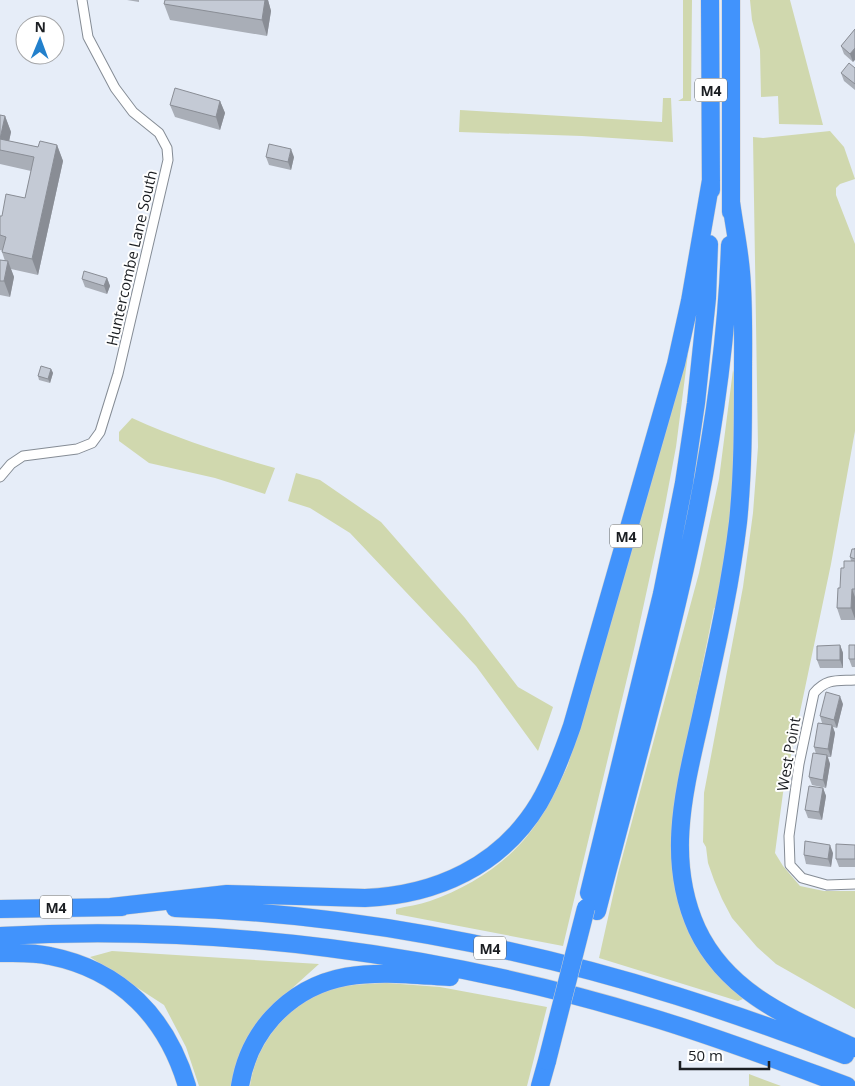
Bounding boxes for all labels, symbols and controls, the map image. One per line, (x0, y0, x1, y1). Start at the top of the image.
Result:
north arrow (15, 15, 65, 65)
text: N (34, 17, 46, 36)
road number: M4 (695, 78, 727, 102)
street label: Huntercombe Lane South (101, 168, 161, 348)
road number: M4 (610, 524, 642, 548)
street label: West Point (772, 715, 804, 793)
road number: M4 (40, 896, 72, 919)
road number: M4 (474, 936, 506, 960)
scale bar (680, 1038, 769, 1070)
text: 50 m (688, 1045, 723, 1065)

